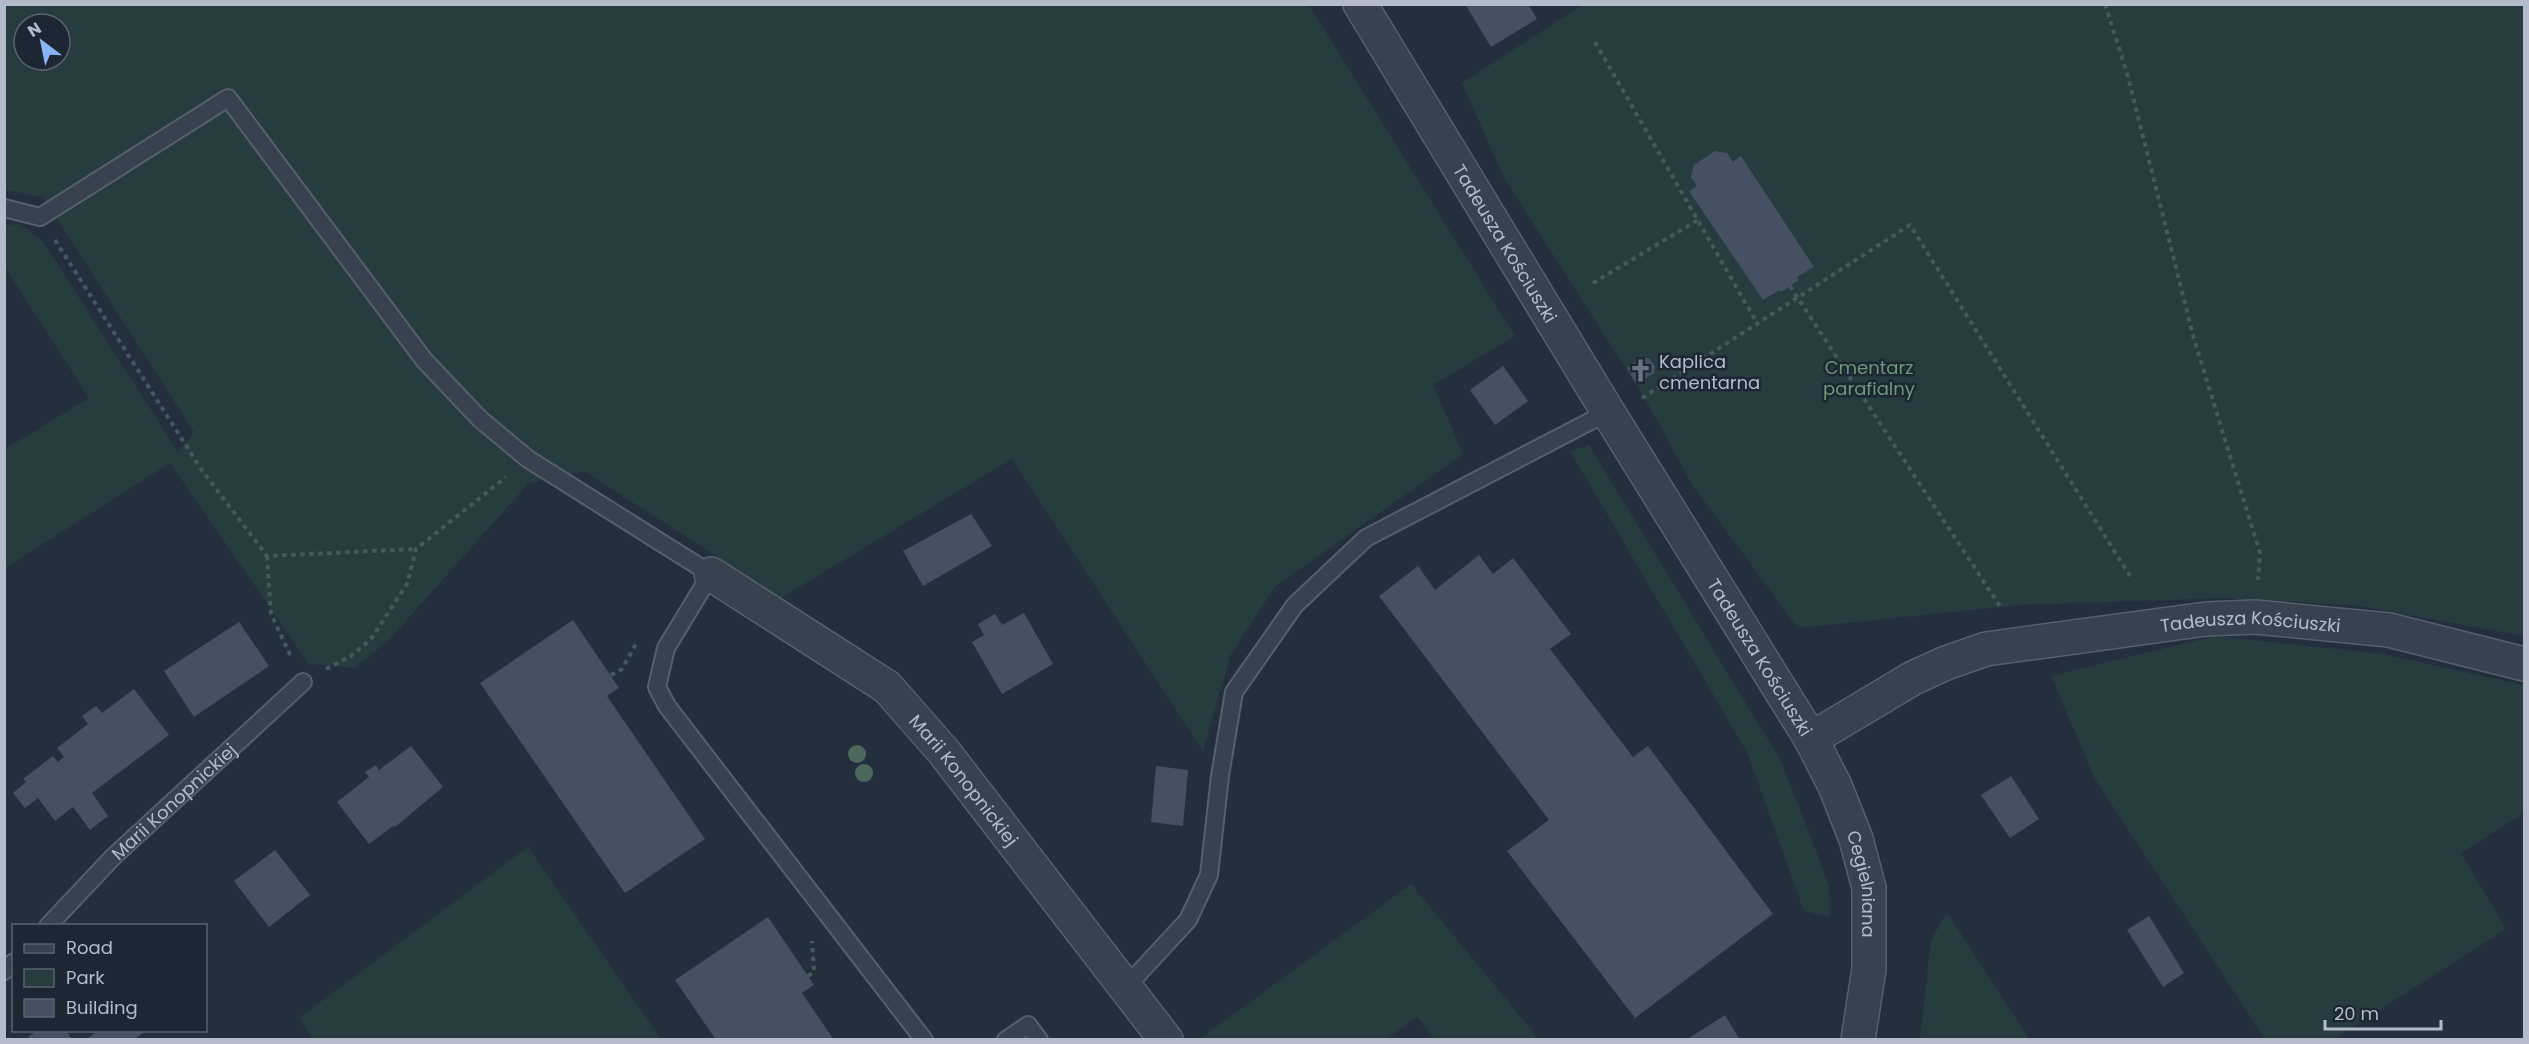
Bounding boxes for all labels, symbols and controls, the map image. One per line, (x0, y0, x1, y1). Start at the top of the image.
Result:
north arrow (12, 12, 72, 72)
text: N (23, 17, 46, 43)
street label: Tadeusza Kościuszki (1448, 159, 1563, 327)
place label: Kaplica cmentarna (1659, 349, 1760, 395)
park label: Cmentarz parafialny (1823, 355, 1915, 401)
church icon: Kaplica cmentarna (1628, 358, 1654, 384)
street label: Tadeusza Kościuszki (1702, 574, 1819, 741)
street label: Tadeusza Kościuszki (2159, 604, 2342, 638)
street label: Marii Konopnickiej (904, 709, 1024, 851)
street label: Marii Konopnickiej (105, 737, 241, 865)
street label: Cegielniana (1841, 826, 1882, 938)
legend (12, 924, 207, 1032)
text: Road (66, 935, 113, 960)
text: Park (66, 965, 105, 990)
scale bar (2325, 993, 2440, 1031)
text: Building (66, 995, 138, 1020)
text: 20 m (2334, 1001, 2379, 1026)

